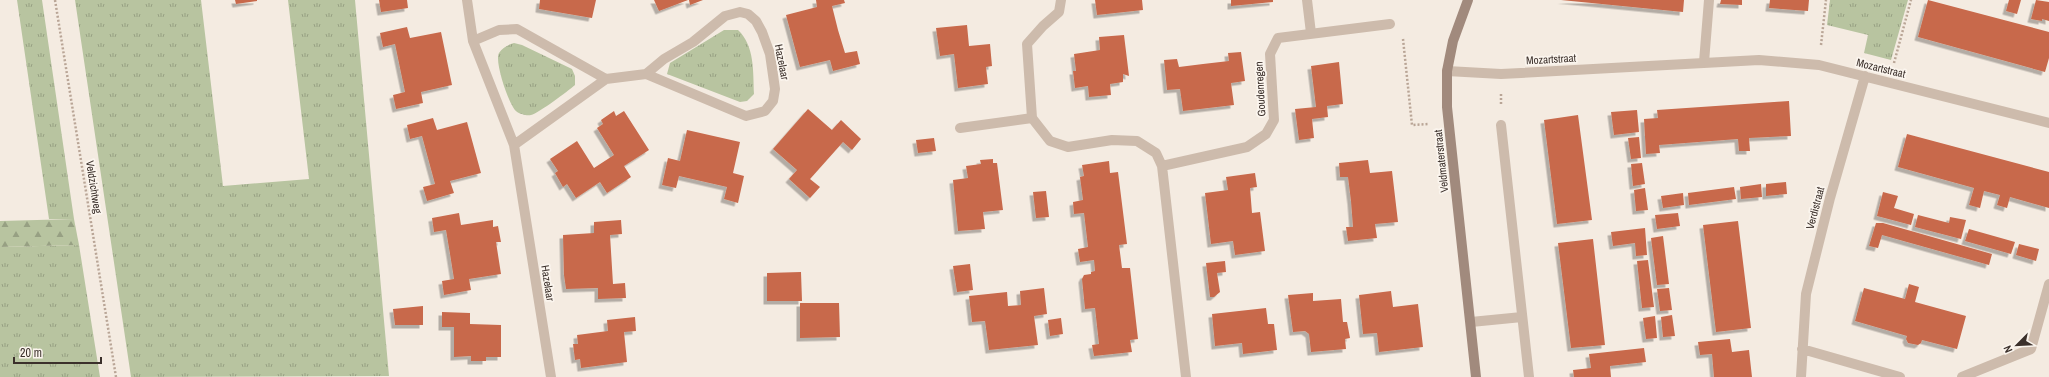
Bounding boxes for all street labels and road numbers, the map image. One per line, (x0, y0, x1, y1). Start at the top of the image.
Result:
street label: Hazelaar (772, 43, 792, 81)
street label: Mozartstraat (1526, 51, 1577, 67)
street label: Mozartstraat (1855, 55, 1907, 81)
street label: Goudenregen (1252, 61, 1268, 117)
street label: Veldmaterstraat (1431, 128, 1451, 193)
street label: Veldzichtweg (83, 160, 105, 214)
street label: Verdistraat (1803, 185, 1828, 231)
street label: Hazelaar (538, 264, 558, 302)

